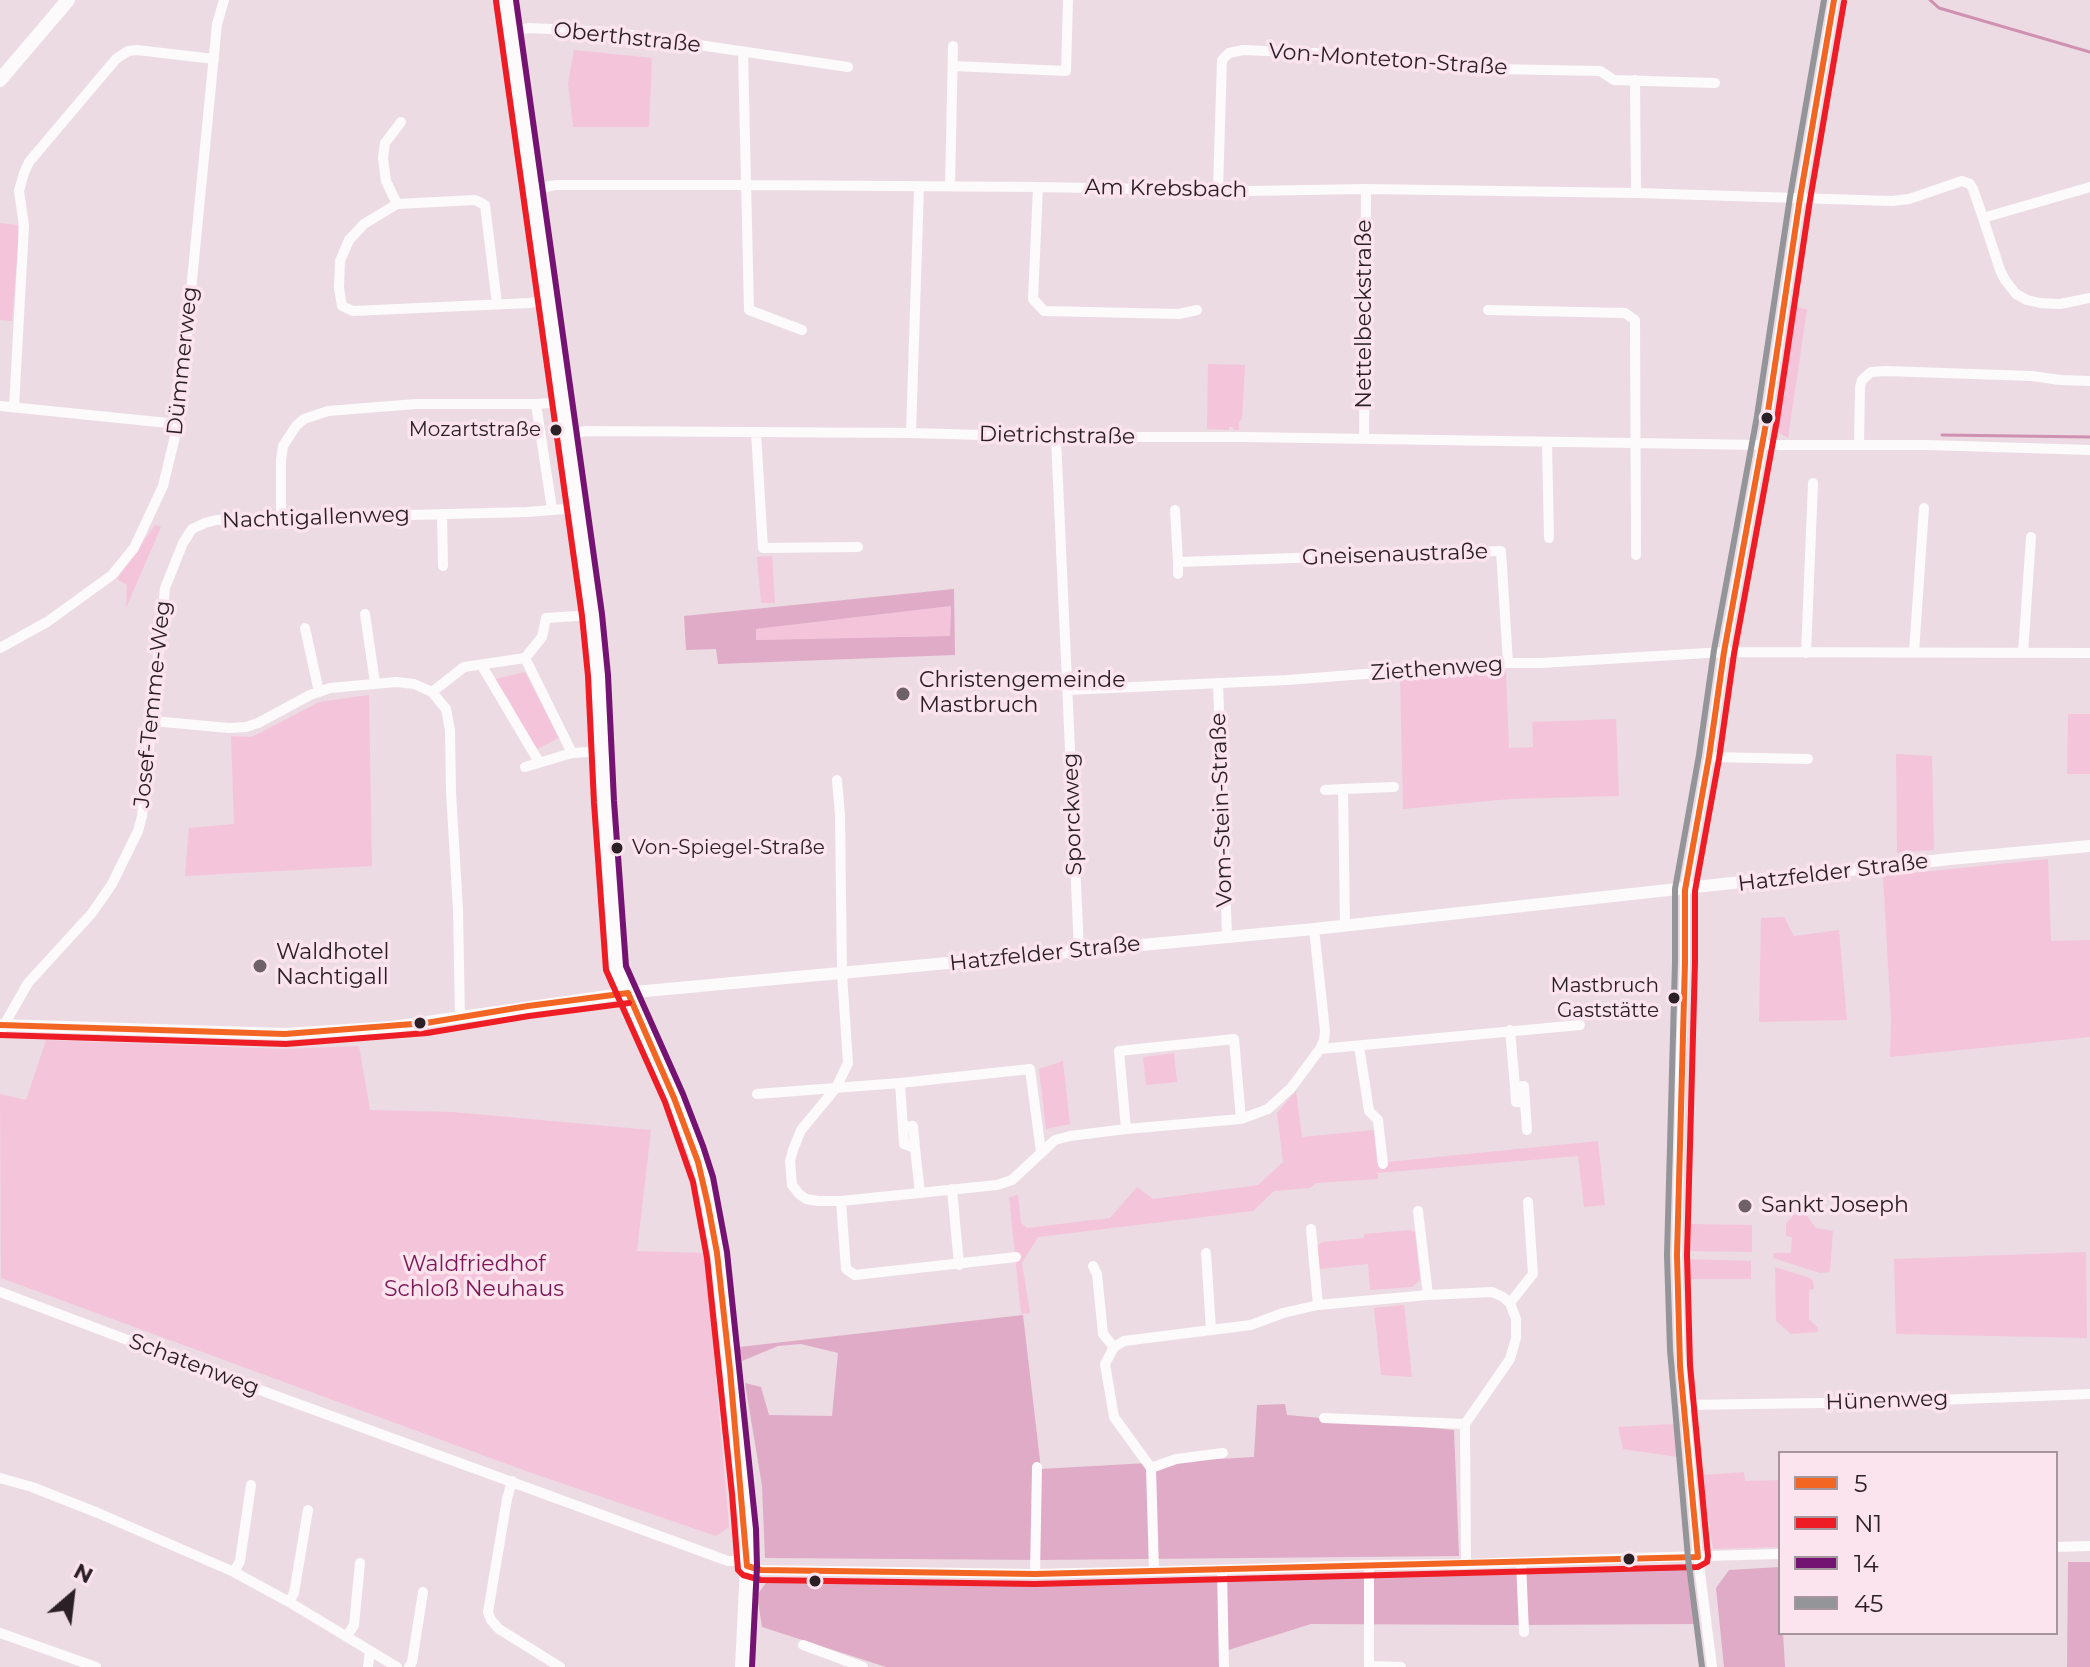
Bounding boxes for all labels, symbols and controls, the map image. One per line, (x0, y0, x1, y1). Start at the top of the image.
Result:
street label: Oberthstraße (552, 17, 702, 59)
street label: Von-Monteton-Straße (1268, 38, 1508, 82)
street label: Am Krebsbach (1084, 174, 1248, 204)
street label: Nettelbeckstraße (1352, 219, 1378, 409)
street label: Dümmerweg (162, 285, 204, 437)
unlabelled marker (1759, 410, 1775, 426)
place label: Mozartstraße (409, 418, 541, 442)
street label: Dietrichstraße (979, 421, 1135, 451)
marker: Mozartstraße (548, 422, 564, 438)
street label: Nachtigallenweg (222, 502, 410, 534)
street label: Gneisenaustraße (1301, 539, 1489, 571)
street label: Josef-Temme-Weg (129, 599, 177, 809)
street label: Ziethenweg (1370, 651, 1504, 687)
place label: Christengemeinde Mastbruch (919, 668, 1125, 720)
marker: Christengemeinde Mastbruch (894, 685, 912, 703)
street label: Vom-Stein-Straße (1205, 712, 1239, 908)
street label: Sporckweg (1058, 752, 1088, 876)
place label: Von-Spiegel-Straße (632, 836, 825, 860)
marker: Von-Spiegel-Straße (609, 840, 625, 856)
street label: Hatzfelder Straße (1736, 848, 1930, 898)
street label: Hatzfelder Straße (948, 931, 1142, 977)
place label: Waldhotel Nachtigall (276, 940, 389, 992)
marker: Waldhotel Nachtigall (251, 957, 269, 975)
place label: Mastbruch Gaststätte (1551, 974, 1659, 1021)
marker: Mastbruch Gaststätte (1666, 990, 1682, 1006)
unlabelled marker (412, 1015, 428, 1031)
place label: Sankt Joseph (1761, 1193, 1909, 1219)
marker: Sankt Joseph (1736, 1197, 1754, 1215)
park label: Waldfriedhof Schloß Neuhaus (384, 1252, 564, 1304)
street label: Schatenweg (125, 1328, 263, 1402)
street label: Hünenweg (1825, 1386, 1949, 1416)
legend (1778, 1451, 2058, 1635)
text: 5 (1854, 1469, 1868, 1498)
text: N1 (1854, 1509, 1882, 1538)
text: 14 (1854, 1549, 1879, 1578)
unlabelled marker (1621, 1551, 1637, 1567)
north arrow (32, 1555, 112, 1635)
text: N (69, 1557, 98, 1589)
unlabelled marker (807, 1573, 823, 1589)
text: 45 (1854, 1589, 1883, 1618)

